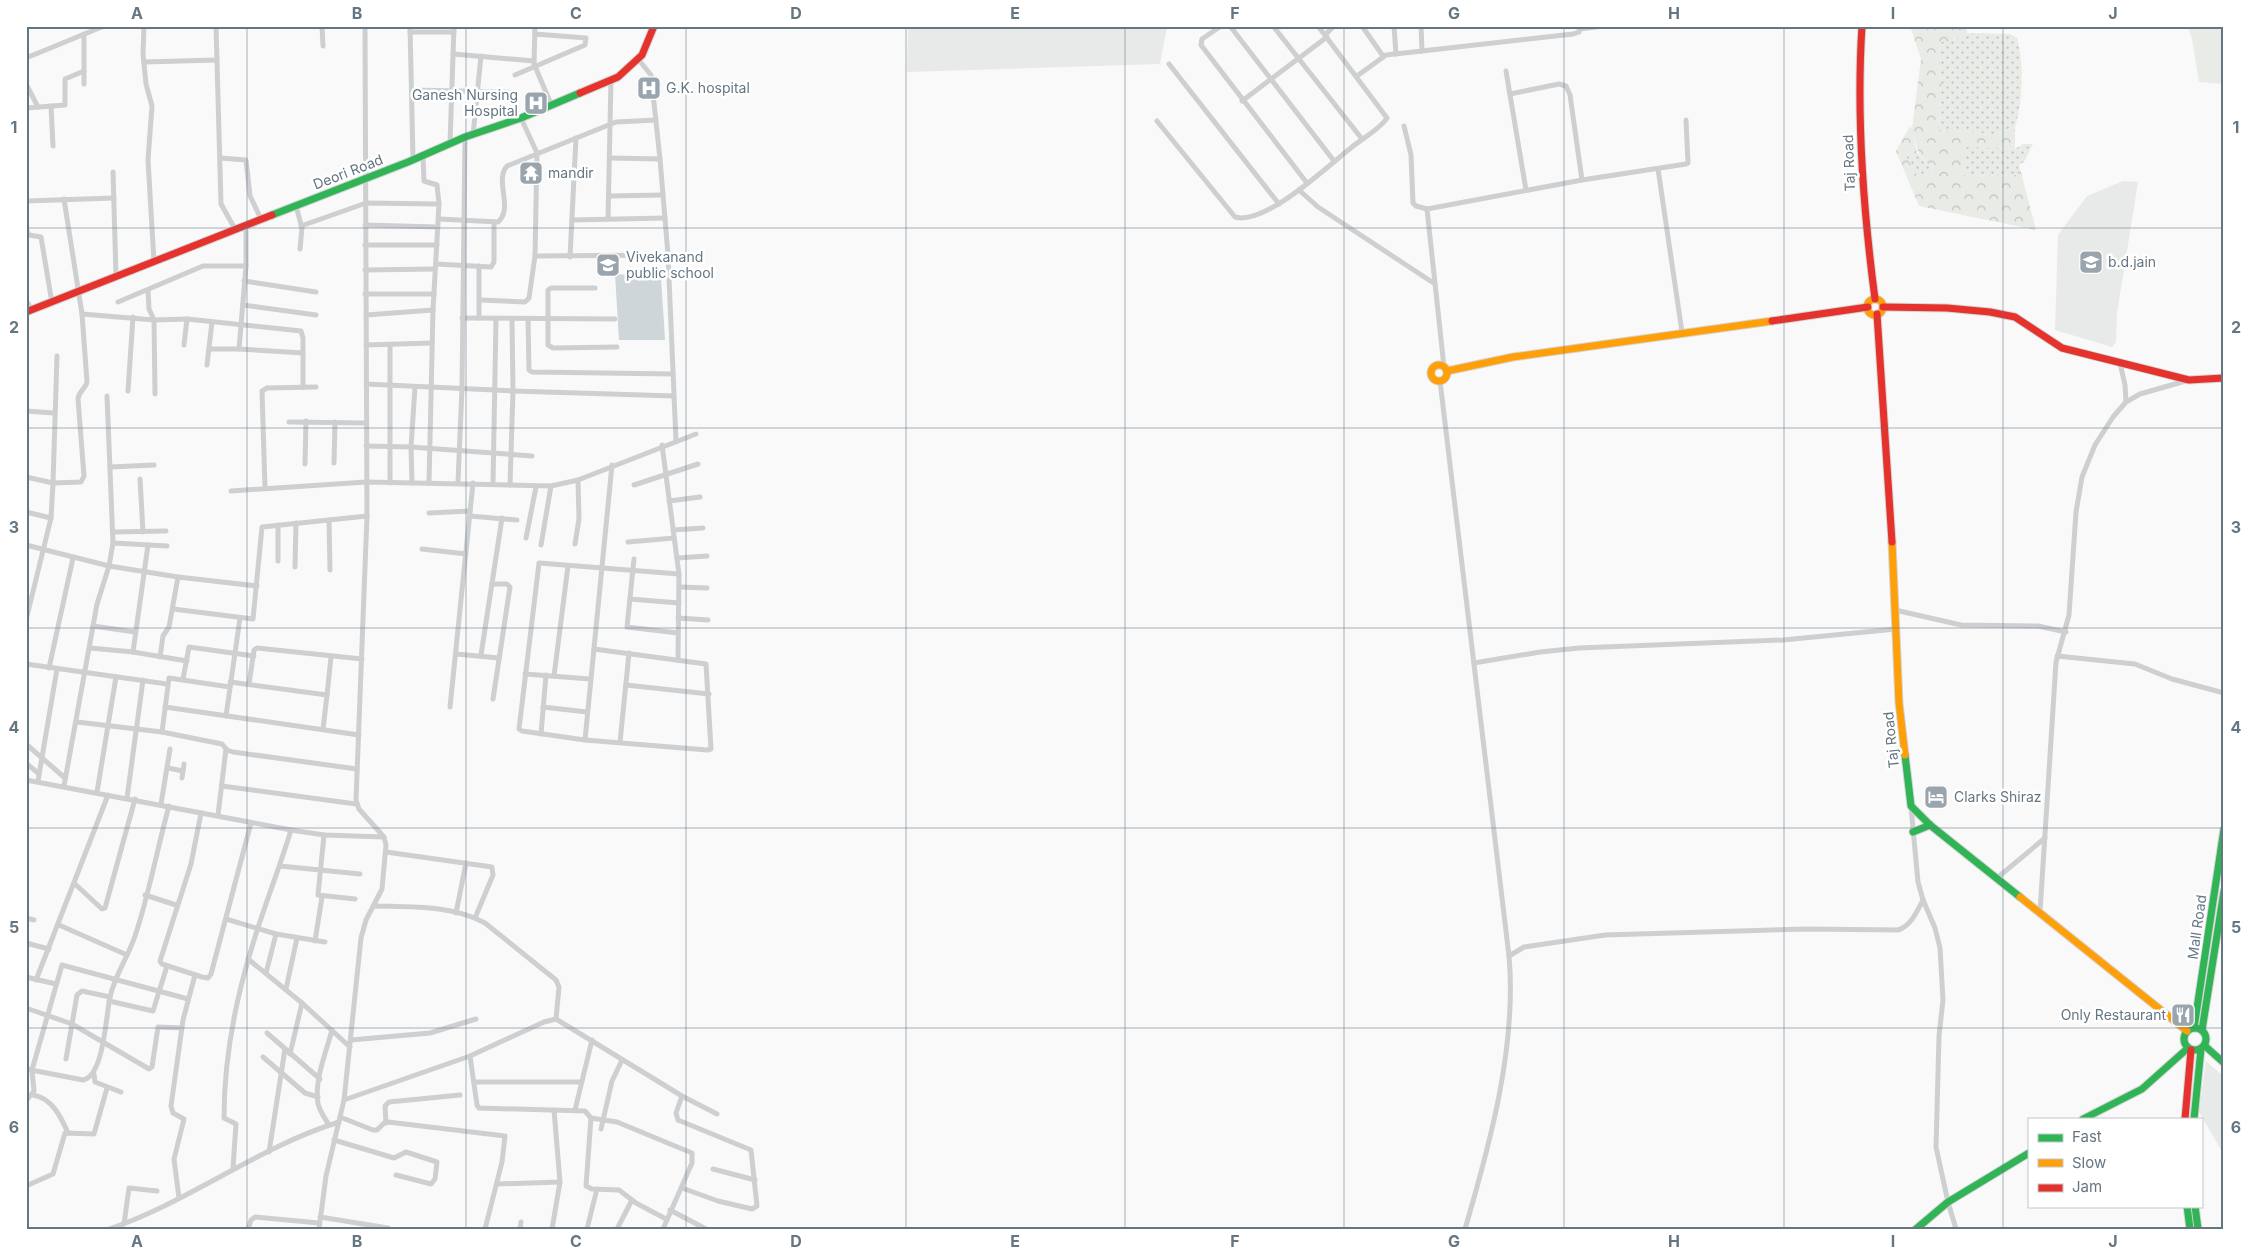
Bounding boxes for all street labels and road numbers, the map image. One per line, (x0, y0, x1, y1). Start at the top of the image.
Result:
street label: Taj Road (1839, 134, 1858, 192)
street label: Deori Road (311, 150, 385, 193)
street label: Taj Road (1879, 711, 1902, 769)
street label: Mall Road (2184, 894, 2209, 960)

